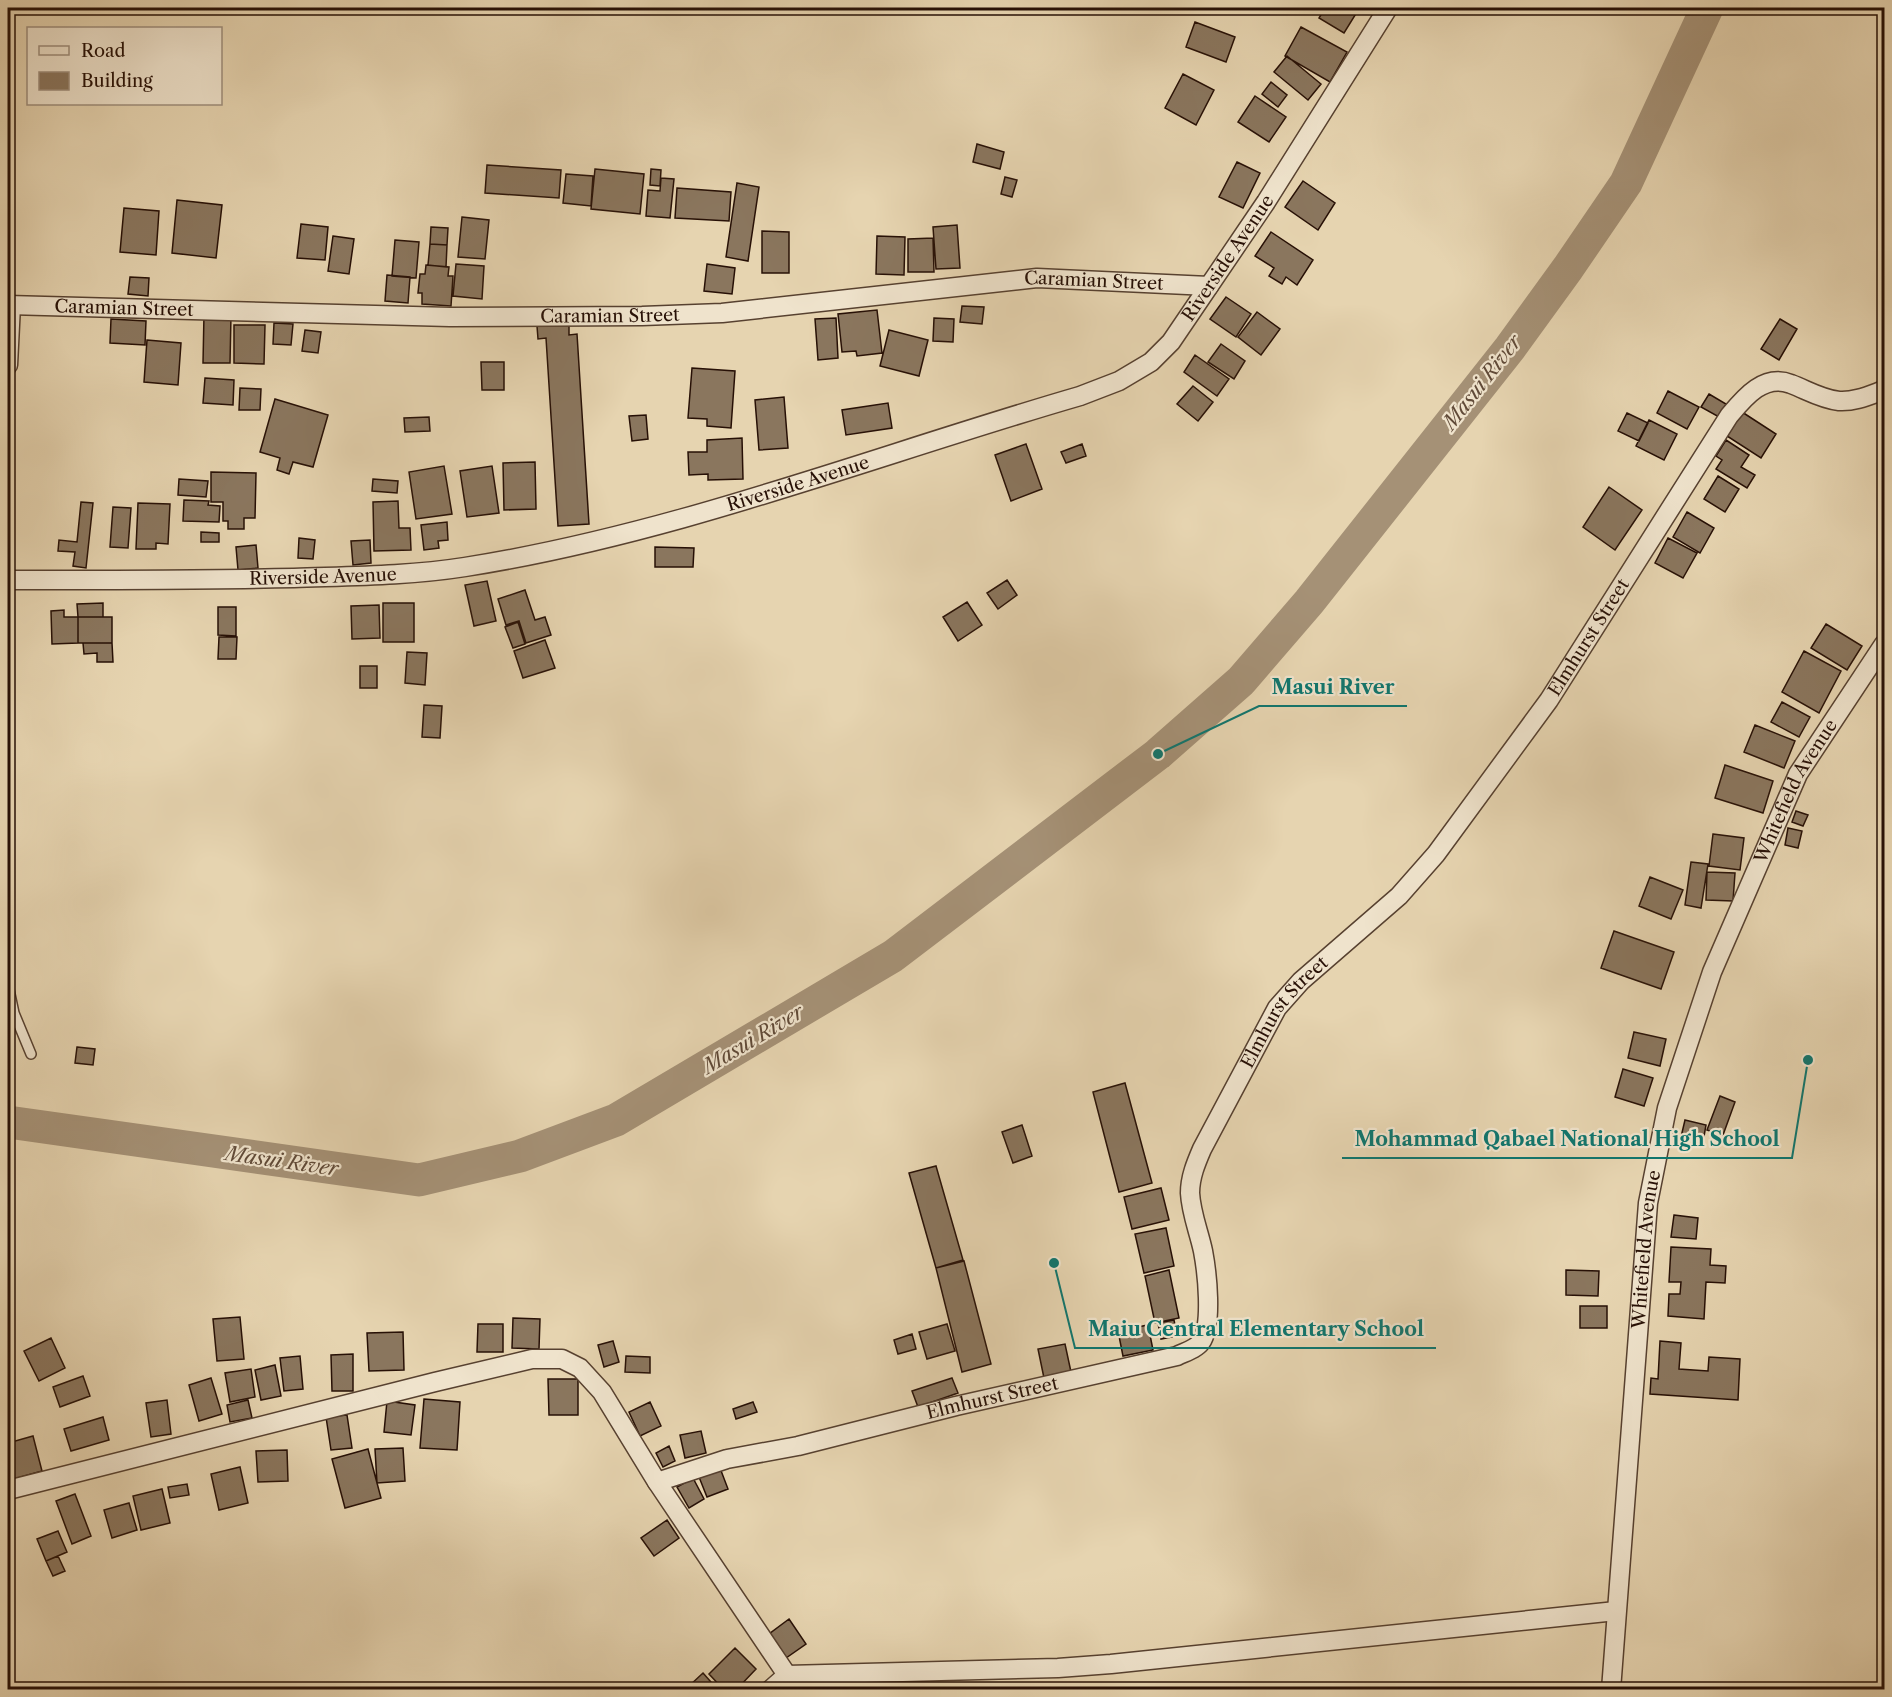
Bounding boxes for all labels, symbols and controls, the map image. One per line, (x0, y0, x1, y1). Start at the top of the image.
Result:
legend (27, 27, 222, 105)
text: Road (81, 40, 126, 62)
text: Building (81, 70, 153, 92)
street label: Riverside Avenue (1177, 191, 1279, 326)
street label: Caramian Street (1023, 267, 1165, 295)
street label: Caramian Street (54, 295, 195, 321)
street label: Caramian Street (540, 304, 681, 328)
water label: Masui River (1436, 329, 1527, 436)
street label: Riverside Avenue (724, 451, 872, 516)
street label: Riverside Avenue (249, 563, 397, 590)
street label: Elmhurst Street (1543, 574, 1634, 700)
callout: Masui River (1259, 668, 1407, 706)
text: Masui River (1271, 675, 1395, 699)
street label: Whitefield Avenue (1749, 715, 1842, 867)
street label: Elmhurst Street (1236, 951, 1333, 1072)
water label: Masui River (696, 999, 809, 1080)
callout: Mohammad Qabael National High School (1342, 1120, 1792, 1158)
text: Mohammad Qabael National High School (1354, 1127, 1780, 1151)
water label: Masui River (222, 1141, 342, 1181)
street label: Whitefield Avenue (1627, 1168, 1665, 1331)
callout: Maiu Central Elementary School (1075, 1310, 1436, 1348)
text: Maiu Central Elementary School (1088, 1317, 1424, 1341)
street label: Elmhurst Street (924, 1372, 1061, 1424)

